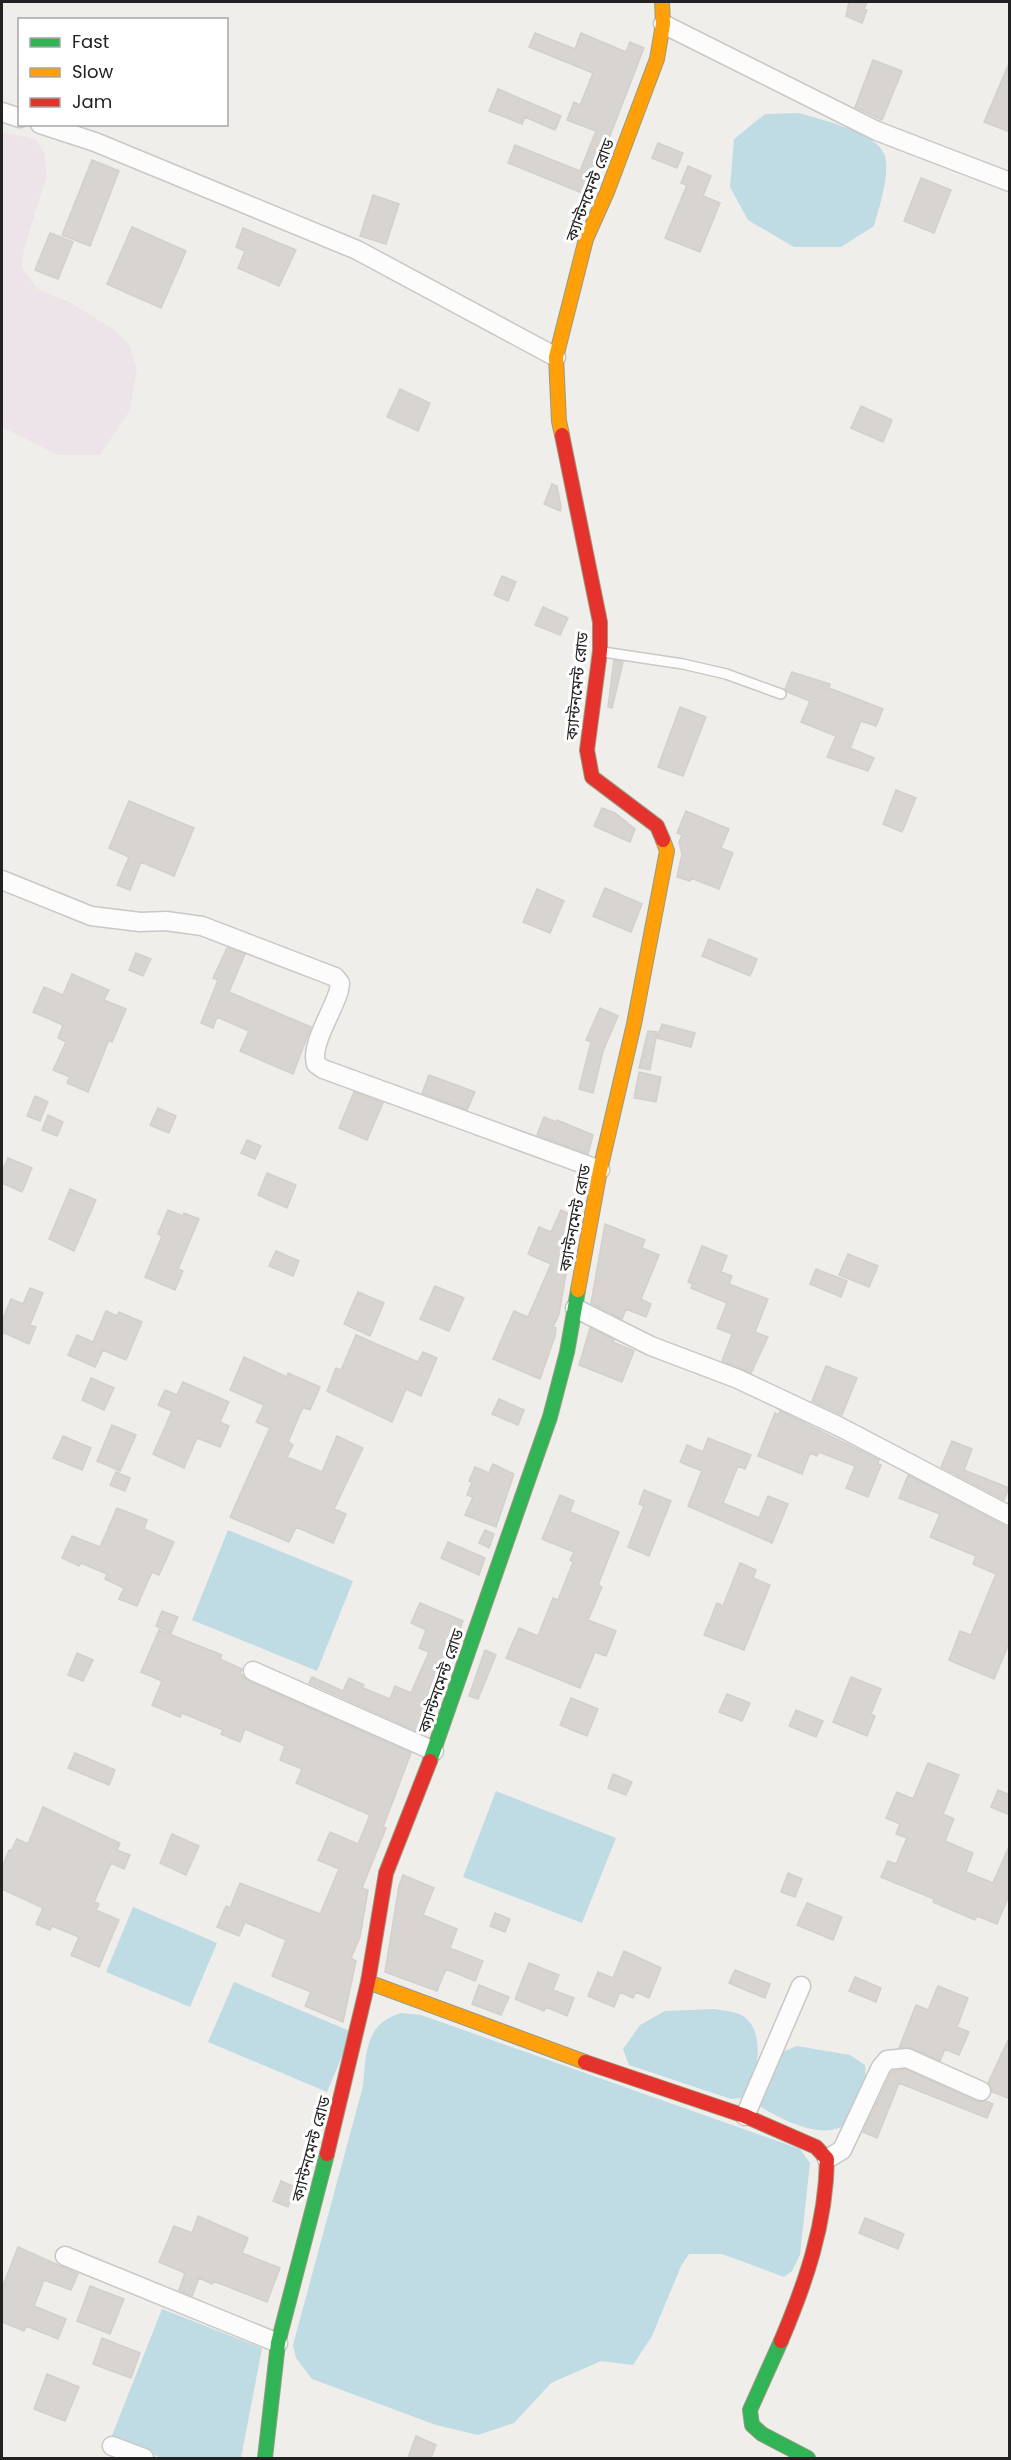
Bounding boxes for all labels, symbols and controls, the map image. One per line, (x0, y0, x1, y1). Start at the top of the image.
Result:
legend (18, 18, 228, 126)
text: Fast (72, 29, 109, 54)
text: Slow (72, 59, 114, 84)
text: Jam (72, 89, 112, 114)
street label: ক্যান্টনমেন্ট রোড (559, 135, 620, 246)
street label: ক্যান্টনমেন্ট রোড (560, 630, 594, 742)
street label: ক্যান্টনমেন্ট রোড (553, 1162, 597, 1274)
street label: ক্যান্টনমেন্ট রোড (412, 1625, 470, 1737)
street label: ক্যান্টনমেন্ট রোড (286, 2093, 336, 2205)

